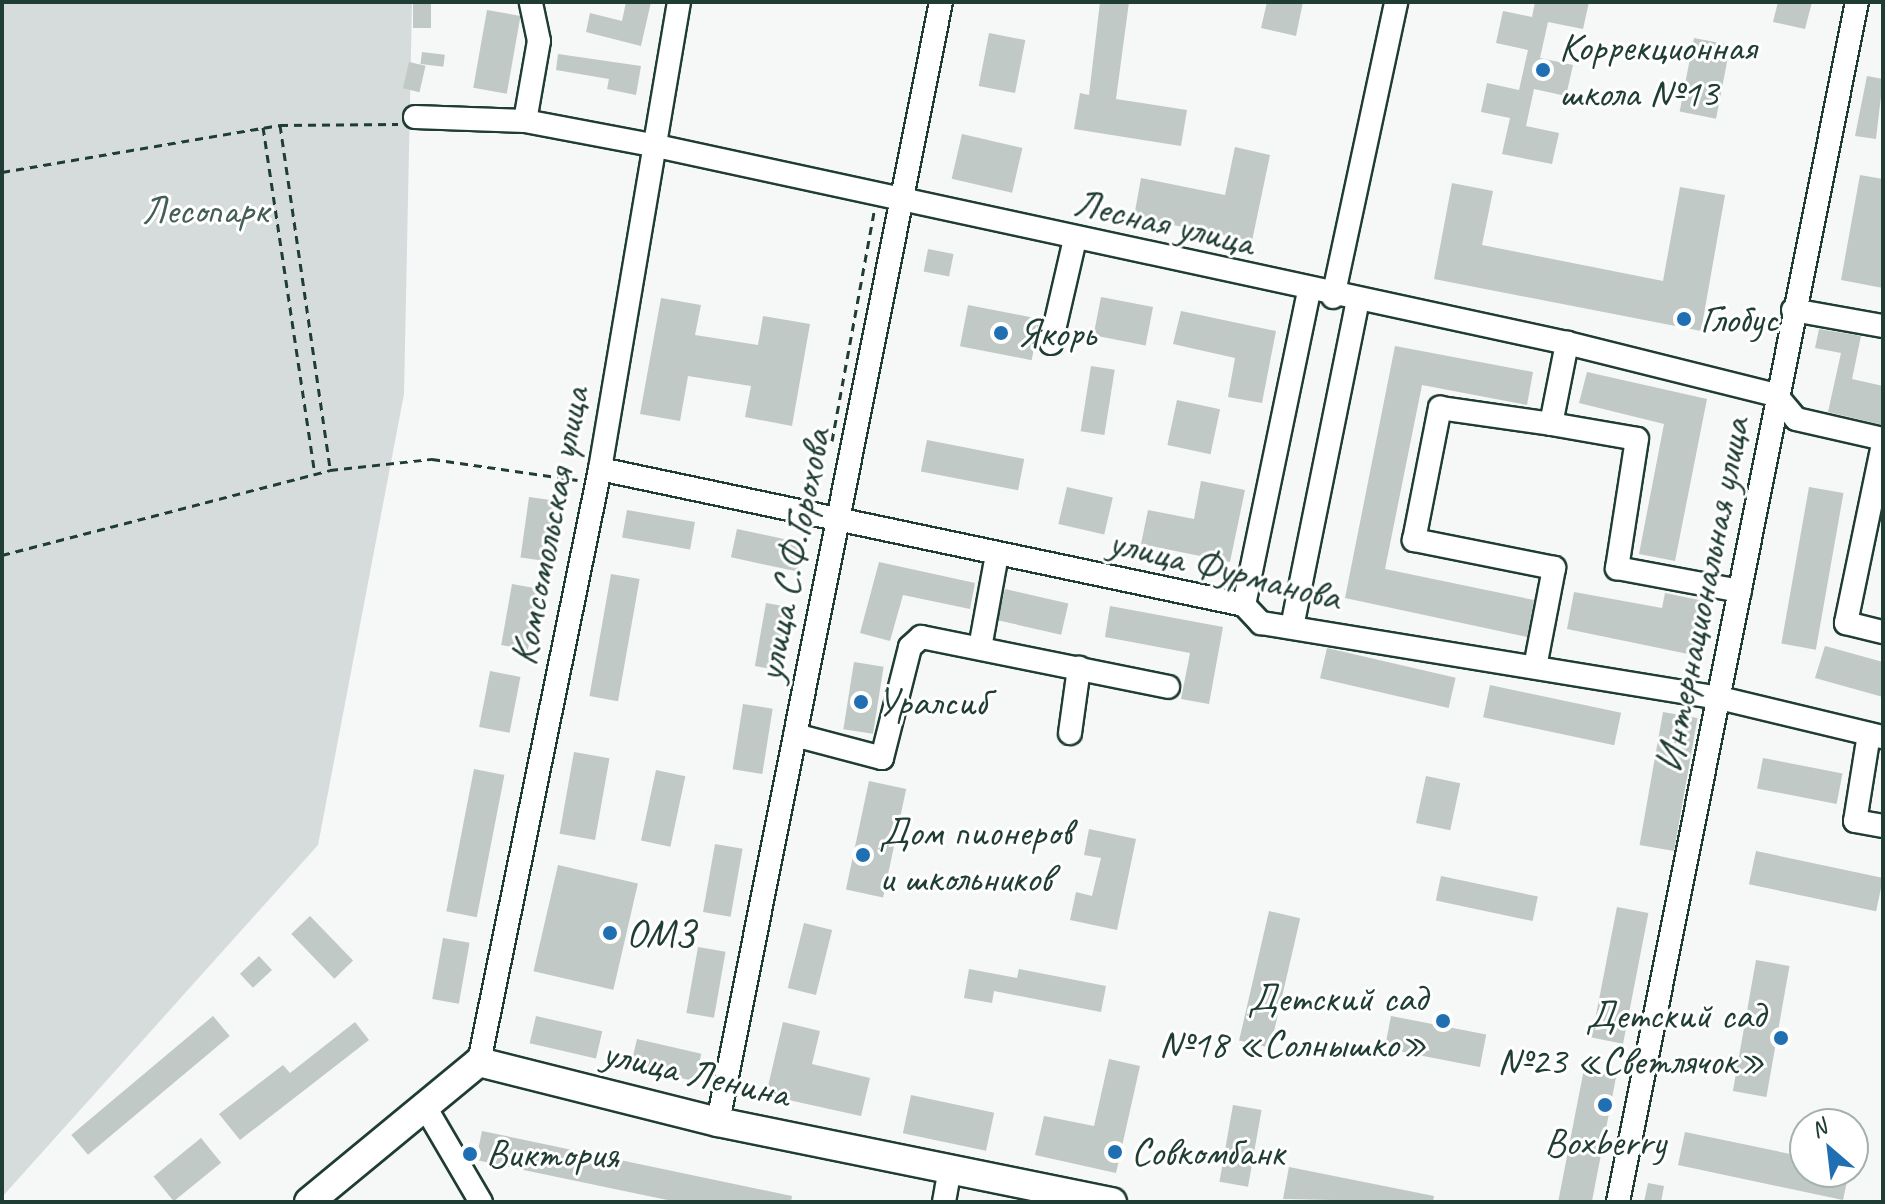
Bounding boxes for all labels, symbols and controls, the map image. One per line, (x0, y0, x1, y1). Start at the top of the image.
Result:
place label: Коррекционная школа №13 (1559, 23, 1756, 117)
marker: Коррекционная школа №13 (1534, 61, 1552, 79)
street label: Лесная улица (1069, 178, 1259, 266)
park label: Лесопарк (142, 186, 268, 234)
place label: Глобус (1700, 295, 1778, 343)
place label: Якорь (1017, 309, 1095, 357)
marker: Глобус (1675, 310, 1693, 328)
marker: Якорь (992, 324, 1010, 342)
street label: Комсомольская улица (498, 381, 600, 671)
street label: Интернациональная улица (1644, 413, 1760, 777)
street label: улица С.Ф.Горохова (745, 425, 841, 685)
street label: улица Фурманова (1103, 517, 1347, 621)
place label: Уралсиб (877, 678, 987, 726)
marker: Уралсиб (852, 693, 870, 711)
place label: Дом пионеров и школьников (879, 808, 1067, 902)
marker: Дом пионеров и школьников (854, 846, 872, 864)
place label: ОМЗ (626, 909, 694, 957)
marker: ОМЗ (601, 924, 619, 942)
place label: Детский сад №18 «Солнышко» (1159, 974, 1427, 1068)
place label: Детский сад №23 «Светлячок» (1497, 991, 1765, 1085)
marker: Детский сад №18 «Солнышко» (1434, 1012, 1452, 1030)
street label: улица Ленина (598, 1028, 794, 1118)
marker: Детский сад №23 «Светлячок» (1772, 1029, 1790, 1047)
marker: Boxberry (1596, 1096, 1614, 1114)
north arrow (1789, 1108, 1869, 1188)
text: N (1806, 1113, 1831, 1144)
place label: Boxberry (1544, 1118, 1666, 1166)
place label: Совкомбанк (1131, 1128, 1285, 1176)
place label: Виктория (486, 1130, 618, 1178)
marker: Совкомбанк (1106, 1143, 1124, 1161)
marker: Виктория (461, 1145, 479, 1163)

